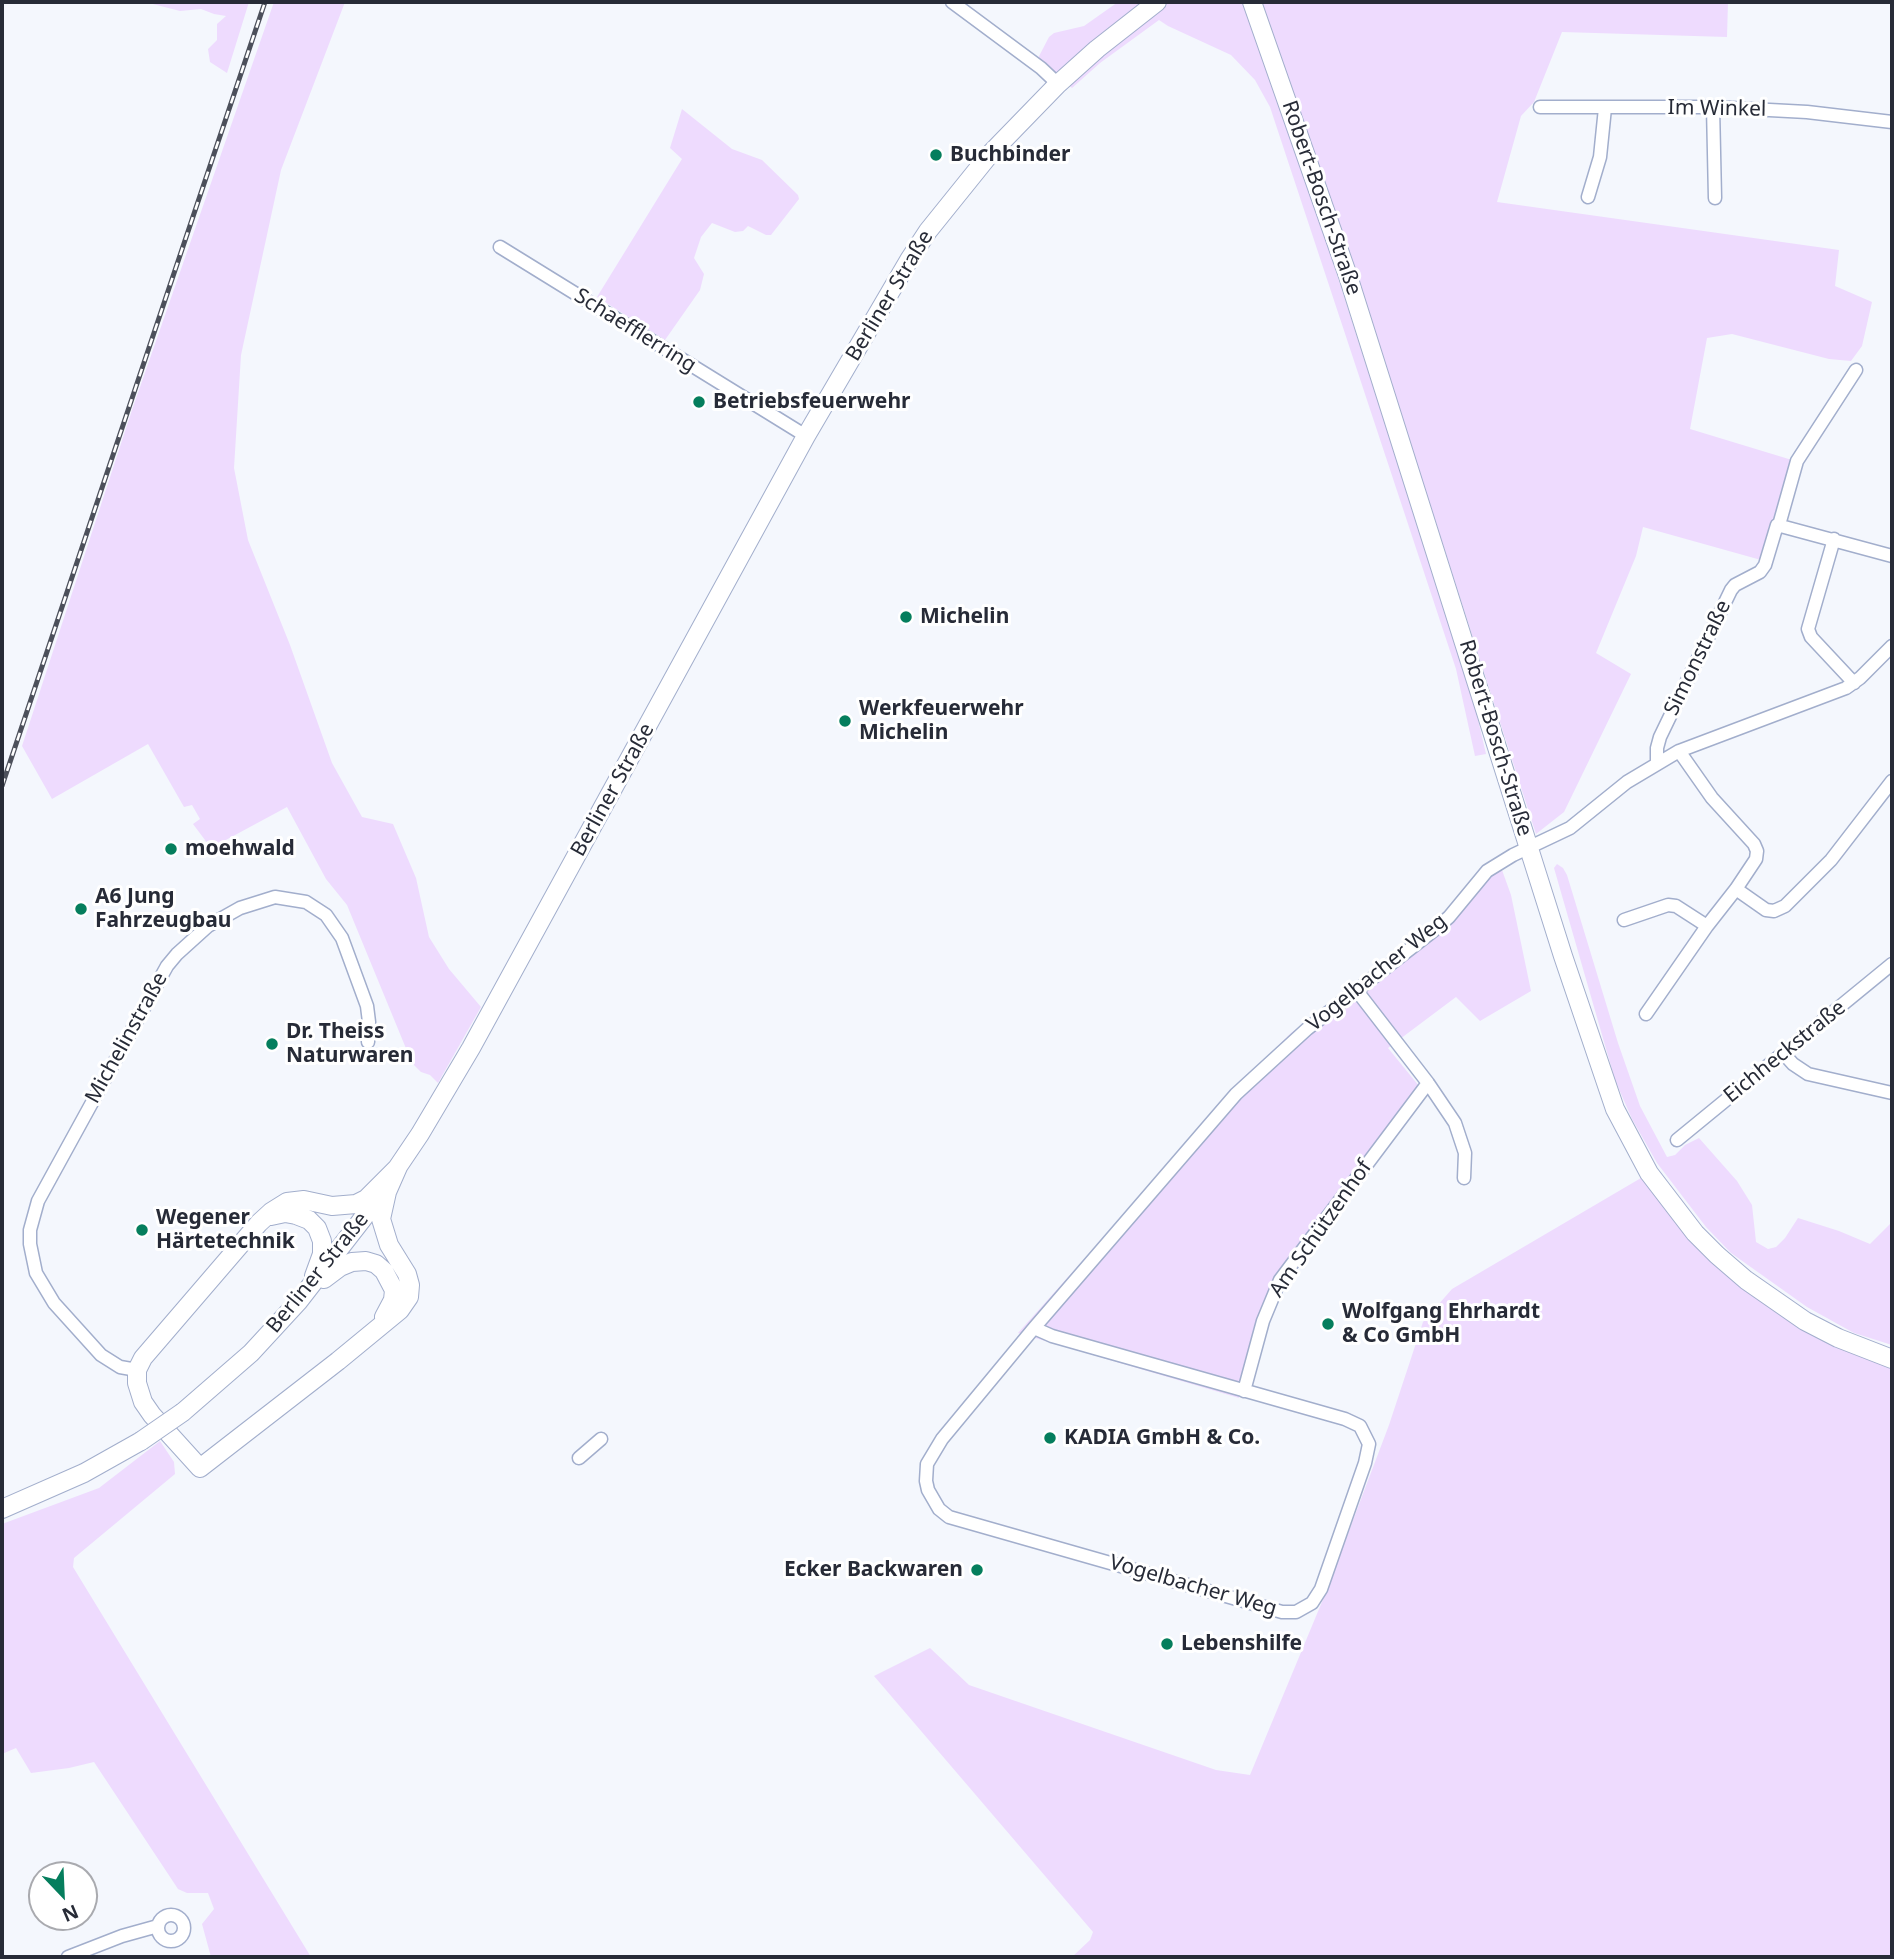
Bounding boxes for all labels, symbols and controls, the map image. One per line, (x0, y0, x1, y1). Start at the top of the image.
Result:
street label: Im Winkel (1667, 96, 1767, 122)
street label: Robert-Bosch-Straße (1276, 97, 1366, 299)
place label: Buchbinder (950, 142, 1070, 168)
marker: Buchbinder (928, 147, 944, 163)
street label: Berliner Straße (841, 226, 939, 366)
street label: Schaefflerring (570, 284, 700, 378)
place label: Betriebsfeuerwehr (713, 389, 910, 415)
marker: Betriebsfeuerwehr (691, 394, 707, 410)
street label: Simonstraße (1659, 596, 1737, 720)
place label: Michelin (920, 604, 1009, 630)
marker: Michelin (898, 609, 914, 625)
street label: Robert-Bosch-Straße (1453, 637, 1537, 839)
place label: Werkfeuerwehr Michelin (859, 696, 1024, 746)
marker: Werkfeuerwehr Michelin (837, 713, 853, 729)
street label: Berliner Straße (566, 719, 660, 861)
place label: moehwald (185, 836, 295, 862)
marker: moehwald (163, 841, 179, 857)
place label: A6 Jung Fahrzeugbau (95, 884, 231, 934)
marker: A6 Jung Fahrzeugbau (73, 901, 89, 917)
street label: Vogelbacher Weg (1302, 909, 1452, 1037)
street label: Michelinstraße (81, 968, 173, 1108)
street label: Eichheckstraße (1719, 995, 1851, 1109)
place label: Dr. Theiss Naturwaren (286, 1019, 414, 1069)
marker: Dr. Theiss Naturwaren (264, 1036, 280, 1052)
street label: Am Schützenhof (1264, 1156, 1378, 1302)
place label: Wegener Härtetechnik (156, 1205, 295, 1255)
street label: Berliner Straße (262, 1207, 374, 1339)
marker: Wegener Härtetechnik (134, 1222, 150, 1238)
place label: Wolfgang Ehrhardt & Co GmbH (1342, 1299, 1540, 1349)
marker: Wolfgang Ehrhardt & Co GmbH (1320, 1316, 1336, 1332)
place label: KADIA GmbH & Co. (1064, 1425, 1260, 1451)
marker: KADIA GmbH & Co. (1042, 1430, 1058, 1446)
street label: Vogelbacher Weg (1107, 1550, 1279, 1622)
place label: Ecker Backwaren (784, 1557, 963, 1583)
marker: Ecker Backwaren (969, 1562, 985, 1578)
place label: Lebenshilfe (1181, 1631, 1302, 1657)
marker: Lebenshilfe (1159, 1636, 1175, 1652)
north arrow (28, 1861, 98, 1931)
text: N (58, 1899, 83, 1928)

